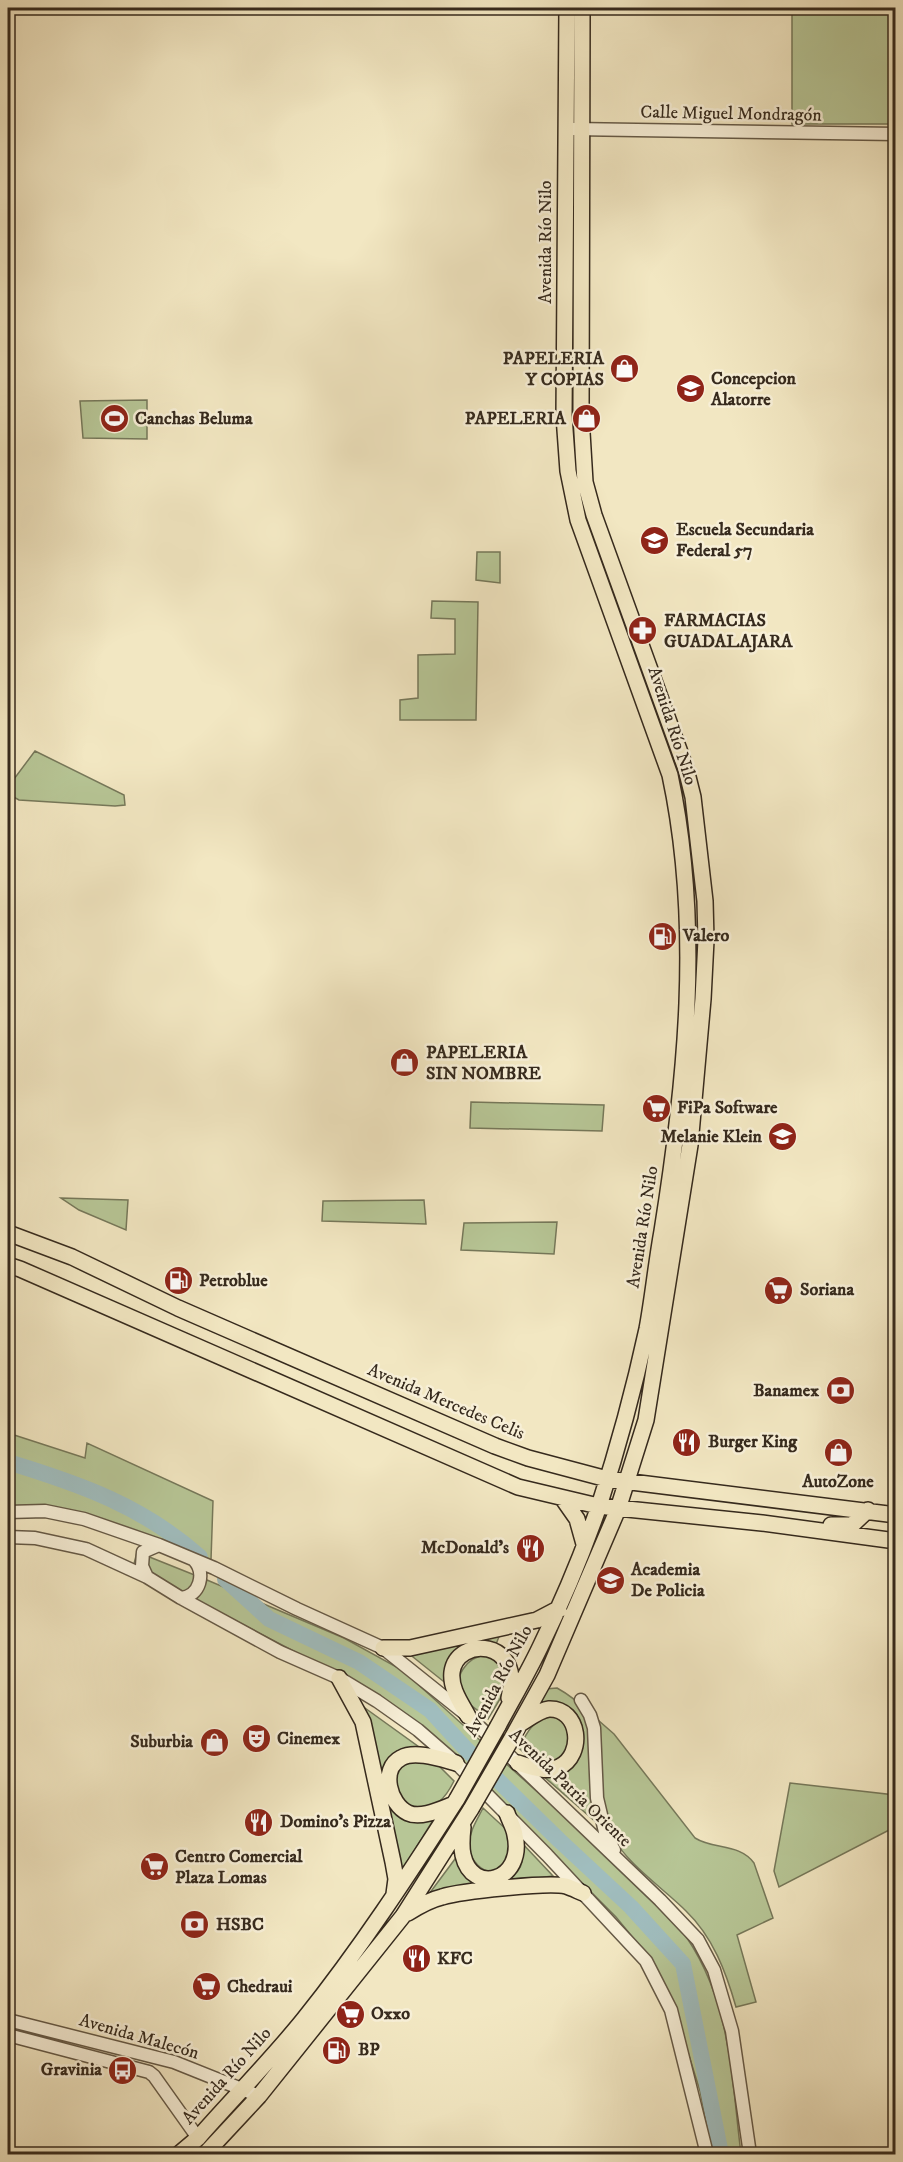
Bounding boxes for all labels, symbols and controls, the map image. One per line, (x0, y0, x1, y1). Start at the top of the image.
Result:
street label: Calle Miguel Mondragón (640, 101, 823, 127)
street label: Avenida Río Nilo (535, 180, 557, 304)
place label: PAPELERIA Y COPIAS (503, 348, 605, 391)
shop icon: PAPELERIA Y COPIAS (609, 353, 641, 385)
place label: Concepcion Alatorre (710, 368, 796, 411)
school or university icon: Concepcion Alatorre (674, 373, 706, 405)
sports icon: Canchas Beluma (98, 403, 130, 435)
shop icon: PAPELERIA (571, 403, 603, 435)
place label: Canchas Beluma (135, 408, 253, 430)
place label: PAPELERIA (465, 408, 567, 430)
place label: Escuela Secundaria Federal 57 (676, 519, 814, 562)
school or university icon: Escuela Secundaria Federal 57 (639, 524, 671, 556)
place label: FARMACIAS GUADALAJARA (664, 610, 793, 653)
pharmacy icon: FARMACIAS GUADALAJARA (627, 615, 659, 647)
street label: Avenida Río Nilo (642, 664, 702, 788)
fuel station icon: Valero (646, 920, 678, 952)
place label: Valero (682, 925, 729, 947)
place label: PAPELERIA SIN NOMBRE (426, 1042, 541, 1085)
shop icon: PAPELERIA SIN NOMBRE (389, 1047, 421, 1079)
supermarket icon: FiPa Software (640, 1092, 672, 1124)
place label: FiPa Software (677, 1097, 778, 1119)
school or university icon: Melanie Klein (767, 1121, 799, 1153)
place label: Melanie Klein (660, 1126, 763, 1148)
street label: Avenida Río Nilo (622, 1164, 664, 1290)
fuel station icon: Petroblue (162, 1265, 194, 1297)
place label: Petroblue (199, 1270, 268, 1292)
supermarket icon: Soriana (763, 1274, 795, 1306)
place label: Soriana (800, 1279, 855, 1301)
street label: Avenida Mercedes Celis (364, 1359, 528, 1445)
bank icon: Banamex (824, 1375, 856, 1407)
place label: Banamex (753, 1380, 819, 1402)
restaurant icon: Burger King (671, 1426, 703, 1458)
place label: Burger King (708, 1431, 798, 1453)
shop icon: AutoZone (822, 1437, 854, 1469)
place label: AutoZone (801, 1471, 874, 1493)
restaurant icon: McDonald's (514, 1532, 546, 1564)
place label: McDonald's (421, 1537, 509, 1559)
place label: Academia De Policia (630, 1559, 705, 1602)
school or university icon: Academia De Policia (594, 1564, 626, 1596)
street label: Avenida Río Nilo (460, 1621, 538, 1741)
theatre icon: Cinemex (240, 1723, 272, 1755)
street label: Avenida Patria Oriente (504, 1724, 636, 1852)
shop icon: Suburbia (198, 1726, 230, 1758)
place label: Cinemex (277, 1728, 340, 1750)
place label: Suburbia (130, 1731, 193, 1753)
restaurant icon: Domino's Pizza (243, 1806, 275, 1838)
place label: Domino's Pizza (280, 1811, 391, 1833)
place label: Centro Comercial Plaza Lomas (175, 1846, 303, 1889)
supermarket icon: Centro Comercial Plaza Lomas (138, 1851, 170, 1883)
bank icon: HSBC (179, 1909, 211, 1941)
place label: HSBC (216, 1914, 264, 1936)
restaurant icon: KFC (400, 1943, 432, 1975)
place label: KFC (437, 1948, 473, 1970)
supermarket icon: Chedraui (190, 1971, 222, 2003)
place label: Chedraui (227, 1976, 293, 1998)
supermarket icon: Oxxo (334, 1998, 366, 2030)
place label: Oxxo (371, 2003, 410, 2025)
street label: Avenida Malecón (76, 2009, 202, 2065)
street label: Avenida Río Nilo (178, 2023, 277, 2129)
fuel station icon: BP (321, 2034, 353, 2066)
place label: BP (358, 2039, 380, 2061)
bus stop icon: Gravinia (107, 2054, 139, 2086)
place label: Gravinia (41, 2059, 102, 2081)

